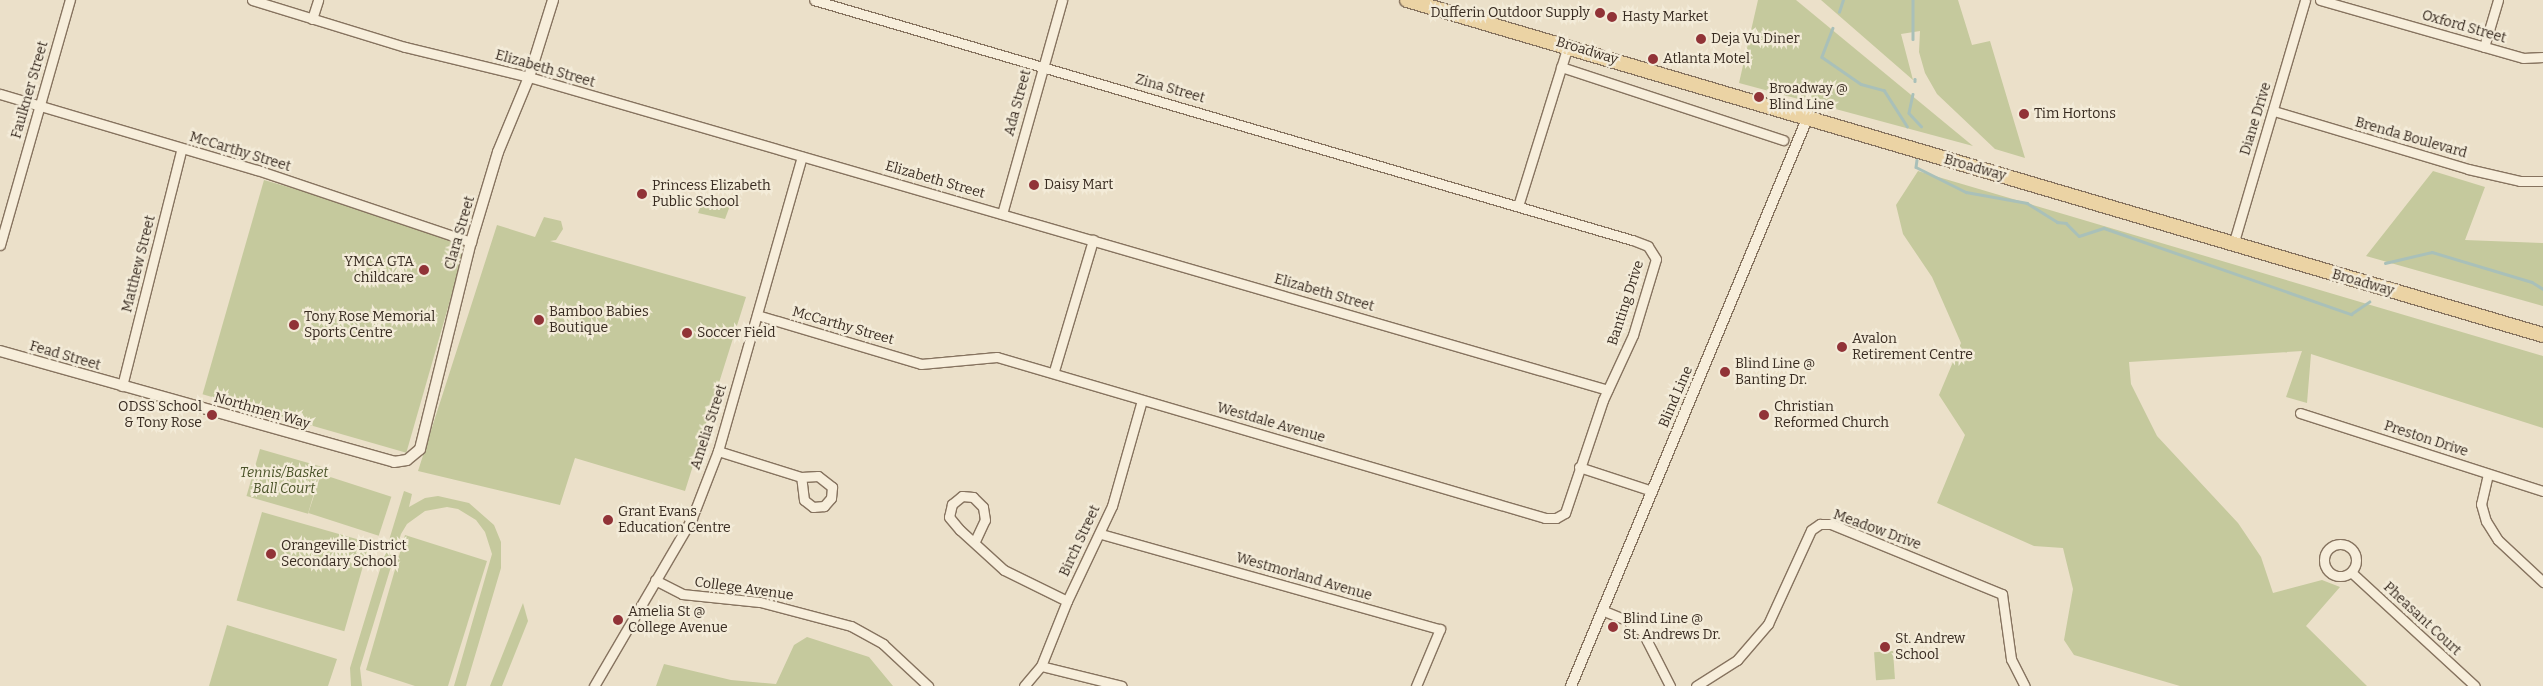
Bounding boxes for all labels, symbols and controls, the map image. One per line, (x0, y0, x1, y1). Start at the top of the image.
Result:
place label: Dufferin Outdoor Supply (1431, 5, 1590, 21)
marker: Dufferin Outdoor Supply (1594, 7, 1606, 19)
street label: Oxford Street (2420, 7, 2508, 47)
place label: Hasty Market (1622, 9, 1708, 25)
marker: Hasty Market (1606, 11, 1618, 23)
place label: Deja Vu Diner (1711, 31, 1800, 47)
marker: Deja Vu Diner (1695, 33, 1707, 45)
street label: Broadway (1554, 34, 1620, 68)
street label: Faulkner Street (8, 39, 52, 141)
street label: Elizabeth Street (493, 47, 597, 91)
place label: Atlanta Motel (1663, 51, 1750, 67)
marker: Atlanta Motel (1647, 53, 1659, 65)
street label: Ada Street (1001, 68, 1035, 138)
street label: Zina Street (1133, 71, 1207, 107)
place label: Broadway @ Blind Line (1769, 81, 1848, 114)
street label: Diane Drive (2237, 81, 2275, 157)
marker: Broadway @ Blind Line (1753, 91, 1765, 103)
place label: Tim Hortons (2034, 106, 2116, 122)
marker: Tim Hortons (2018, 108, 2030, 120)
street label: Brenda Boulevard (2353, 114, 2469, 162)
street label: McCarthy Street (187, 129, 293, 175)
street label: Broadway (1942, 151, 2008, 185)
street label: Elizabeth Street (883, 158, 987, 202)
place label: Daisy Mart (1044, 177, 1113, 193)
place label: Princess Elizabeth Public School (652, 178, 771, 210)
marker: Daisy Mart (1028, 179, 1040, 191)
marker: Princess Elizabeth Public School (636, 188, 648, 200)
street label: Clara Street (441, 194, 479, 272)
street label: Matthew Street (119, 214, 159, 314)
place label: YMCA GTA childcare (344, 254, 414, 286)
street label: Banting Drive (1604, 258, 1648, 348)
marker: YMCA GTA childcare (418, 264, 430, 276)
street label: Broadway (2330, 266, 2396, 300)
street label: Elizabeth Street (1272, 271, 1376, 315)
street label: McCarthy Street (790, 303, 896, 349)
place label: Bamboo Babies Boutique (549, 304, 649, 336)
place label: Tony Rose Memorial Sports Centre (304, 309, 435, 342)
marker: Bamboo Babies Boutique (533, 314, 545, 326)
marker: Tony Rose Memorial Sports Centre (288, 319, 300, 331)
place label: Soccer Field (697, 325, 776, 341)
marker: Soccer Field (681, 327, 693, 339)
place label: Avalon Retirement Centre (1852, 331, 1973, 364)
street label: Fead Street (28, 338, 102, 374)
marker: Avalon Retirement Centre (1836, 341, 1848, 353)
place label: Blind Line @ Banting Dr. (1735, 356, 1815, 388)
street label: Blind Line (1656, 364, 1696, 430)
marker: Blind Line @ Banting Dr. (1719, 366, 1731, 378)
street label: Amelia Street (687, 382, 731, 472)
street label: Northmen Way (212, 389, 312, 433)
place label: ODSS School & Tony Rose (118, 399, 202, 432)
street label: Westdale Avenue (1215, 399, 1327, 447)
place label: Christian Reformed Church (1774, 399, 1889, 432)
marker: ODSS School & Tony Rose (206, 409, 218, 421)
marker: Christian Reformed Church (1758, 409, 1770, 421)
street label: Preston Drive (2382, 417, 2470, 461)
park label: Tennis/Basket Ball Court (240, 465, 328, 498)
street label: Birch Street (1056, 503, 1104, 579)
place label: Grant Evans Education Centre (618, 504, 731, 536)
street label: Meadow Drive (1831, 506, 1923, 554)
marker: Grant Evans Education Centre (602, 514, 614, 526)
place label: Orangeville District Secondary School (281, 538, 406, 570)
marker: Orangeville District Secondary School (265, 548, 277, 560)
street label: Westmorland Avenue (1234, 550, 1374, 604)
street label: College Avenue (693, 574, 795, 604)
street label: Pheasant Court (2380, 579, 2464, 659)
place label: Amelia St @ College Avenue (628, 604, 728, 636)
place label: Blind Line @ St. Andrews Dr. (1623, 611, 1720, 644)
marker: Amelia St @ College Avenue (612, 614, 624, 626)
marker: Blind Line @ St. Andrews Dr. (1607, 621, 1619, 633)
place label: St. Andrew School (1895, 631, 1965, 664)
marker: St. Andrew School (1879, 641, 1891, 653)

